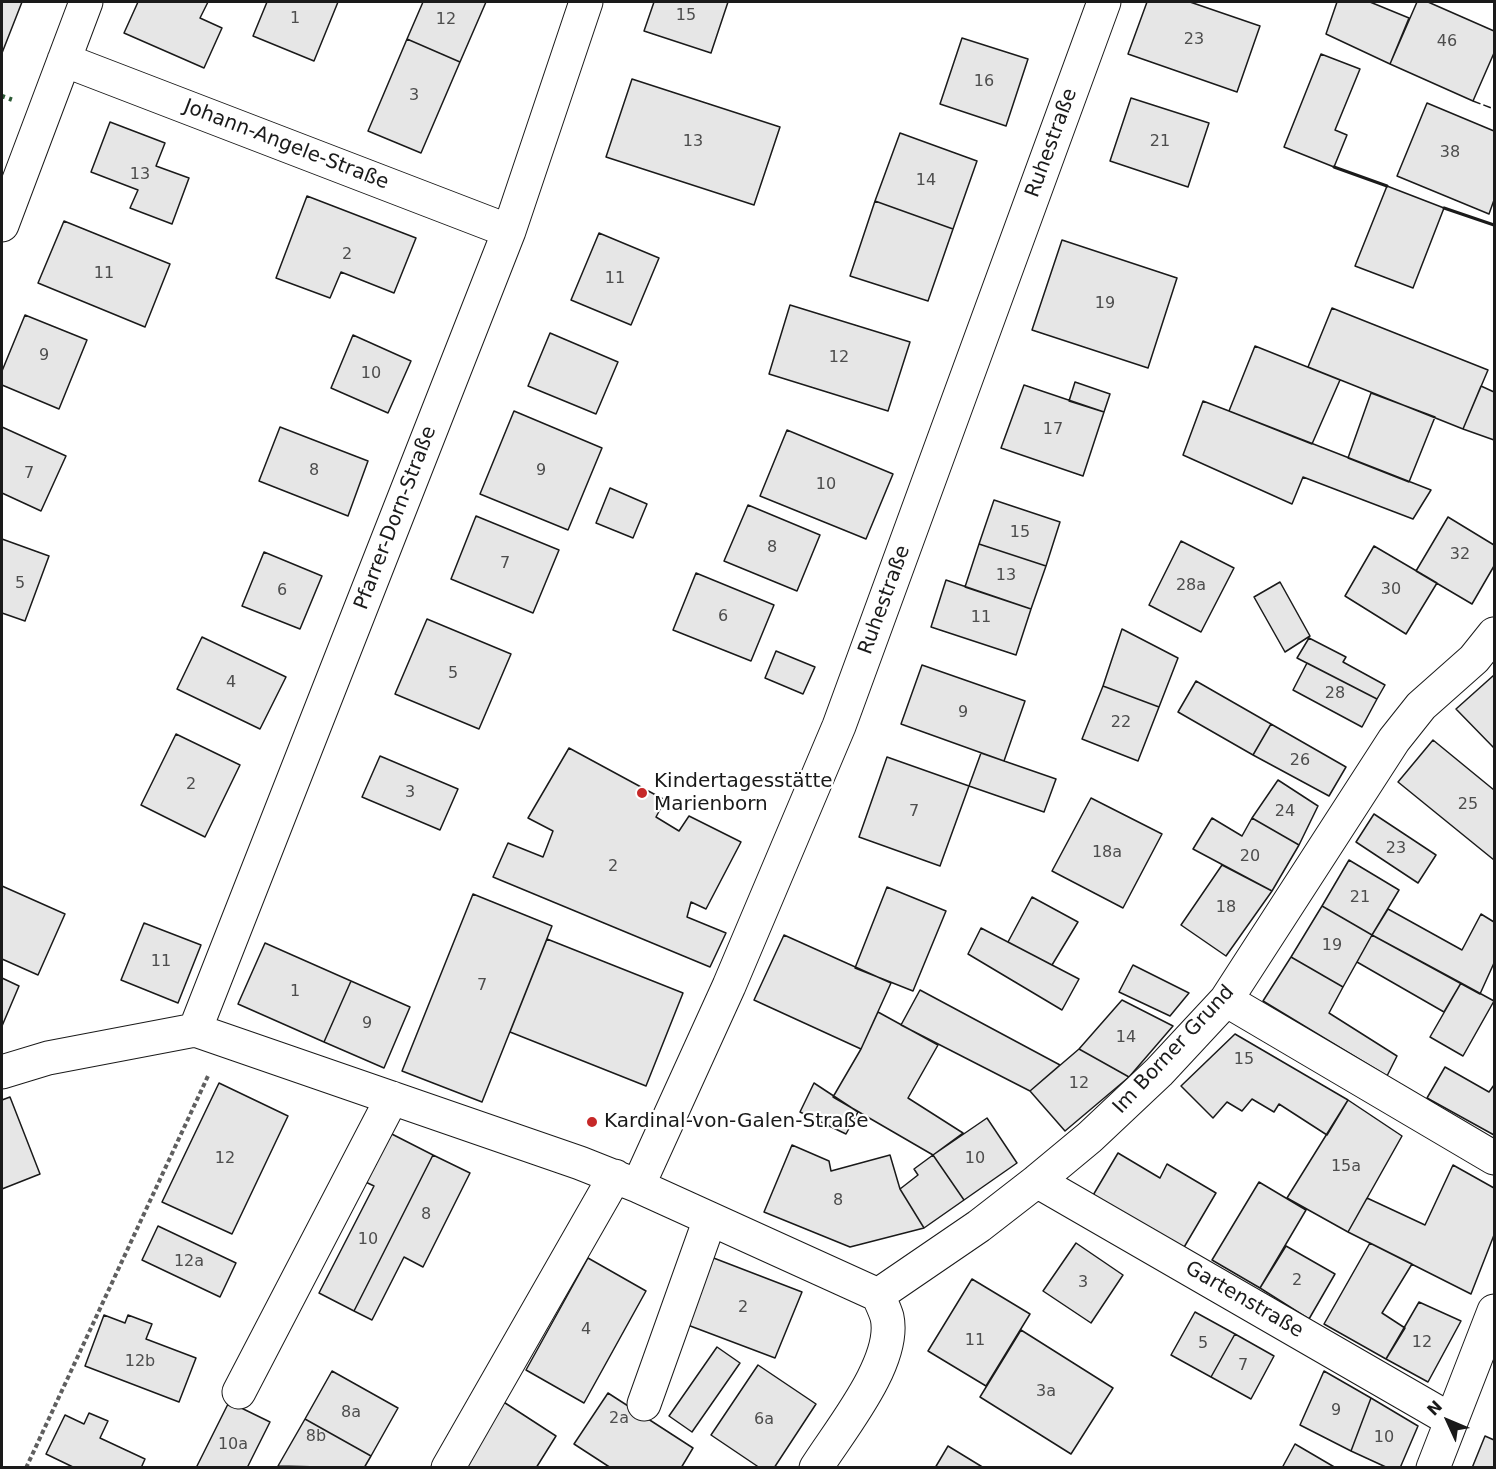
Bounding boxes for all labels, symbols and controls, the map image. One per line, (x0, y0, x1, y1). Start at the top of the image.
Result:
house number: 15 (676, 6, 696, 26)
house number: 1 (290, 9, 300, 29)
house number: 12 (436, 10, 456, 30)
house number: 23 (1184, 30, 1204, 50)
house number: 46 (1437, 32, 1457, 52)
house number: 16 (974, 72, 994, 92)
street label: Ruhestraße (1021, 85, 1083, 201)
house number: 3 (409, 86, 419, 106)
street label: Johann-Angele-Straße (180, 95, 392, 195)
house number: 13 (683, 132, 703, 152)
house number: 21 (1150, 132, 1170, 152)
house number: 38 (1440, 143, 1460, 163)
house number: 13 (130, 165, 150, 185)
house number: 14 (916, 171, 936, 191)
house number: 2 (342, 245, 352, 265)
house number: 11 (94, 264, 114, 284)
house number: 11 (605, 269, 625, 289)
house number: 19 (1095, 294, 1115, 314)
house number: 9 (39, 346, 49, 366)
house number: 12 (829, 348, 849, 368)
house number: 10 (361, 364, 381, 384)
house number: 17 (1043, 420, 1063, 440)
street label: Pfarrer-Dorn-Straße (350, 423, 442, 613)
house number: 8 (309, 461, 319, 481)
house number: 9 (536, 461, 546, 481)
house number: 7 (24, 464, 34, 484)
house number: 10 (816, 475, 836, 495)
house number: 15 (1010, 523, 1030, 543)
house number: 8 (767, 538, 777, 558)
street label: Ruhestraße (854, 542, 916, 658)
house number: 32 (1450, 545, 1470, 565)
house number: 7 (500, 554, 510, 574)
house number: 13 (996, 566, 1016, 586)
house number: 5 (15, 574, 25, 594)
house number: 28a (1176, 576, 1206, 596)
house number: 30 (1381, 580, 1401, 600)
house number: 6 (277, 581, 287, 601)
house number: 6 (718, 607, 728, 627)
house number: 11 (971, 608, 991, 628)
house number: 5 (448, 664, 458, 684)
house number: 4 (226, 673, 236, 693)
house number: 28 (1325, 684, 1345, 704)
house number: 9 (958, 703, 968, 723)
house number: 22 (1111, 713, 1131, 733)
house number: 26 (1290, 751, 1310, 771)
place label: Kindertagesstätte Marienborn (654, 770, 833, 817)
house number: 2 (186, 775, 196, 795)
house number: 3 (405, 783, 415, 803)
marker: Kindertagesstätte Marienborn (635, 786, 649, 800)
house number: 25 (1458, 795, 1478, 815)
house number: 7 (909, 802, 919, 822)
house number: 24 (1275, 802, 1295, 822)
house number: 23 (1386, 839, 1406, 859)
house number: 18a (1092, 843, 1122, 863)
house number: 20 (1240, 847, 1260, 867)
house number: 2 (608, 857, 618, 877)
house number: 21 (1350, 888, 1370, 908)
house number: 18 (1216, 898, 1236, 918)
house number: 19 (1322, 936, 1342, 956)
house number: 11 (151, 952, 171, 972)
house number: 7 (477, 976, 487, 996)
street label: Im Borner Grund (1108, 981, 1240, 1119)
house number: 1 (290, 982, 300, 1002)
house number: 9 (362, 1014, 372, 1034)
house number: 14 (1116, 1028, 1136, 1048)
house number: 15 (1234, 1050, 1254, 1070)
house number: 12 (1069, 1074, 1089, 1094)
place label: Kardinal-von-Galen-Straße (604, 1110, 868, 1134)
marker: Kardinal-von-Galen-Straße (585, 1115, 599, 1129)
house number: 12 (215, 1149, 235, 1169)
house number: 10 (965, 1149, 985, 1169)
house number: 15a (1331, 1157, 1361, 1177)
house number: 8 (833, 1191, 843, 1211)
house number: 8 (421, 1205, 431, 1225)
house number: 10 (358, 1230, 378, 1250)
house number: 12a (174, 1252, 204, 1272)
street label: Gartenstraße (1181, 1256, 1307, 1344)
house number: 2 (1292, 1271, 1302, 1291)
house number: 3 (1078, 1273, 1088, 1293)
house number: 2 (738, 1298, 748, 1318)
house number: 4 (581, 1320, 591, 1340)
house number: 11 (965, 1331, 985, 1351)
house number: 12 (1412, 1333, 1432, 1353)
house number: 5 (1198, 1334, 1208, 1354)
house number: 12b (125, 1352, 155, 1372)
house number: 7 (1238, 1356, 1248, 1376)
house number: 3a (1036, 1382, 1056, 1402)
north arrow (1418, 1391, 1478, 1451)
text: N (1423, 1397, 1446, 1420)
house number: 9 (1331, 1401, 1341, 1421)
house number: 8a (341, 1403, 361, 1423)
house number: 2a (609, 1409, 629, 1429)
house number: 6a (754, 1410, 774, 1430)
house number: 8b (306, 1427, 326, 1447)
house number: 10 (1374, 1428, 1394, 1448)
house number: 10a (218, 1435, 248, 1455)

